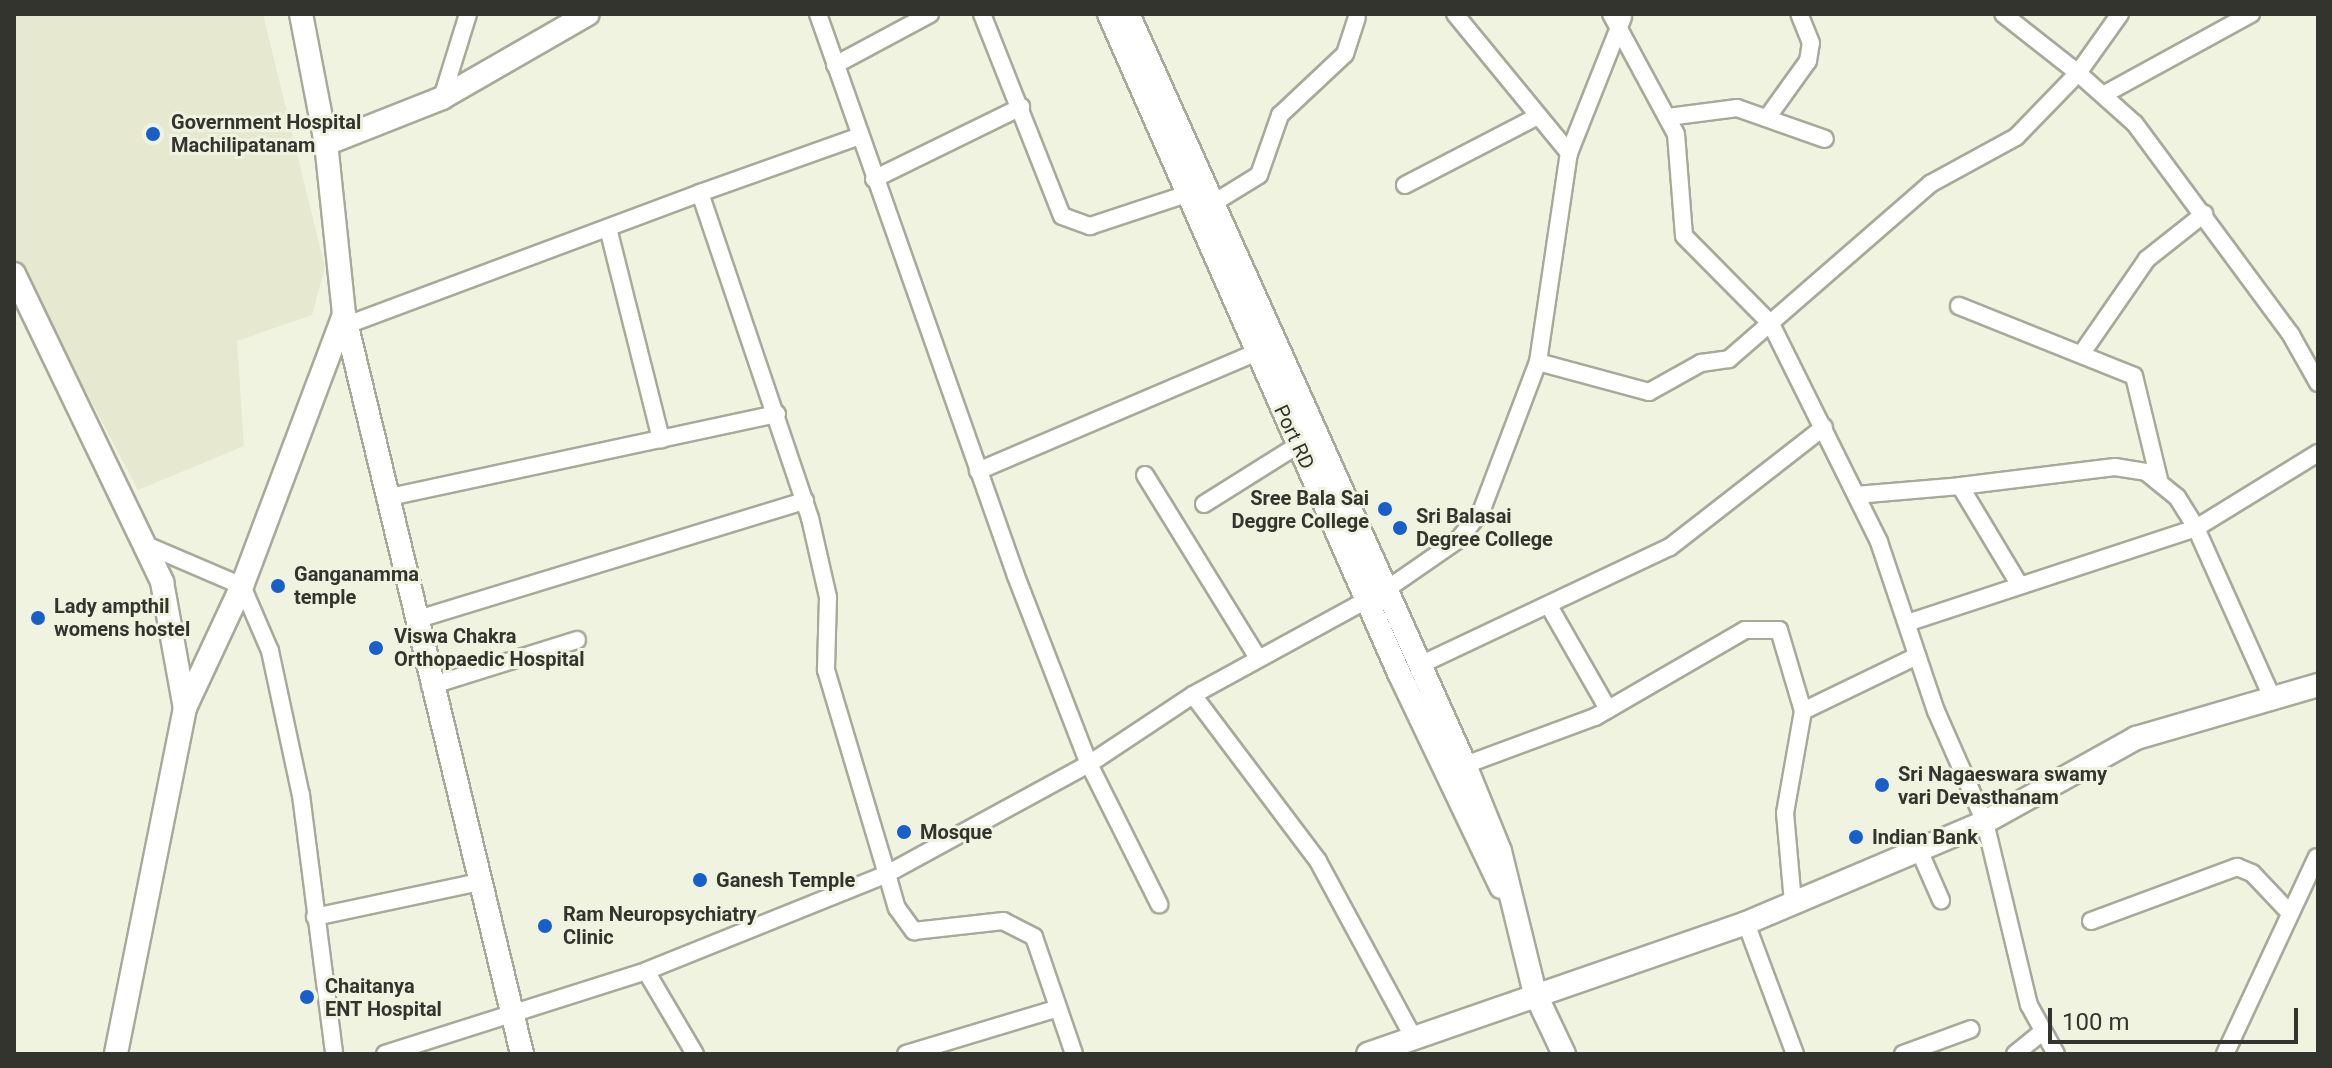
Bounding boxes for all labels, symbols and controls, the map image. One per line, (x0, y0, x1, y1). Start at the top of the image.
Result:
place label: Government Hospital Machilipatanam (171, 110, 361, 157)
marker: Government Hospital Machilipatanam (142, 123, 164, 145)
street label: Port RD (1269, 401, 1319, 473)
place label: Sree Bala Sai Deggre College (1231, 486, 1369, 533)
marker: Sree Bala Sai Deggre College (1376, 500, 1394, 518)
place label: Sri Balasai Degree College (1416, 504, 1553, 551)
marker: Sri Balasai Degree College (1391, 519, 1409, 537)
place label: Ganganamma temple (294, 562, 419, 609)
marker: Ganganamma temple (269, 577, 287, 595)
place label: Lady ampthil womens hostel (54, 594, 190, 641)
marker: Lady ampthil womens hostel (29, 609, 47, 627)
place label: Viswa Chakra Orthopaedic Hospital (394, 624, 585, 671)
marker: Viswa Chakra Orthopaedic Hospital (365, 637, 387, 659)
place label: Sri Nagaeswara swamy vari Devasthanam (1898, 762, 2107, 809)
marker: Sri Nagaeswara swamy vari Devasthanam (1873, 776, 1891, 794)
place label: Mosque (920, 820, 992, 844)
marker: Mosque (895, 823, 913, 841)
place label: Indian Bank (1872, 825, 1978, 849)
marker: Indian Bank (1847, 828, 1865, 846)
place label: Ganesh Temple (716, 868, 856, 892)
marker: Ganesh Temple (691, 871, 709, 889)
place label: Ram Neuropsychiatry Clinic (563, 902, 757, 949)
marker: Ram Neuropsychiatry Clinic (534, 915, 556, 937)
place label: Chaitanya ENT Hospital (325, 974, 442, 1021)
marker: Chaitanya ENT Hospital (296, 986, 318, 1008)
scale bar (2052, 992, 2302, 1042)
text: 100 m (2062, 1008, 2129, 1036)

